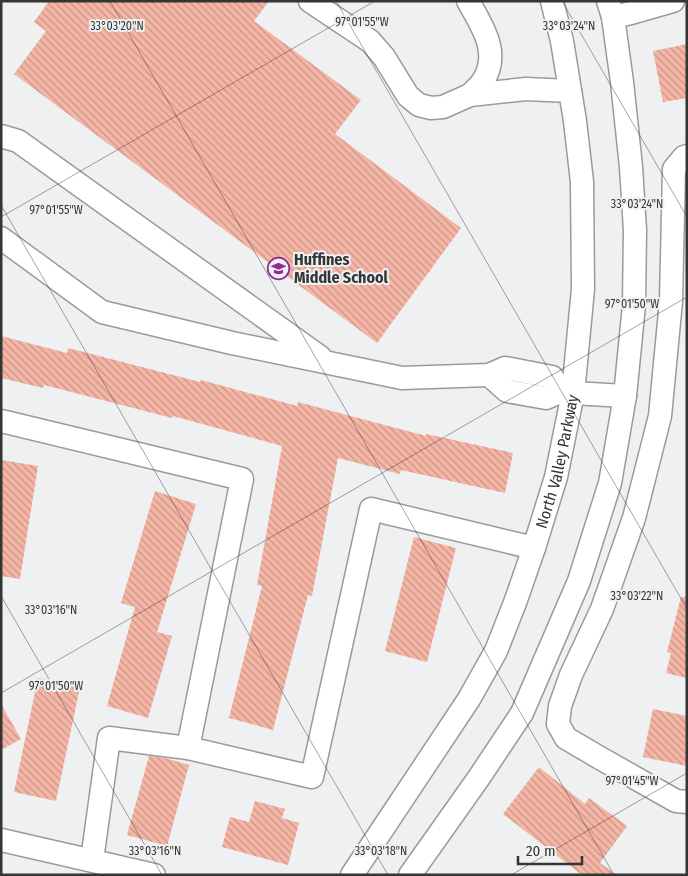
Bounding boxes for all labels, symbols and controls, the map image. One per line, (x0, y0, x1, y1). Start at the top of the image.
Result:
text: 97°01'55"W (335, 15, 389, 29)
text: 33°03'20"N (90, 19, 144, 33)
text: 33°03'24"N (543, 19, 595, 33)
text: 33°03'24"N (611, 197, 663, 211)
text: 97°01'55"W (29, 203, 83, 217)
place label: Huffines Middle School (294, 250, 389, 287)
school or university icon: Huffines Middle School (266, 256, 290, 280)
text: 97°01'50"W (605, 297, 659, 311)
street label: North Valley Parkway (531, 392, 582, 530)
text: 33°03'22"N (611, 589, 663, 603)
text: 33°03'16"N (25, 603, 77, 617)
text: 97°01'50"W (29, 679, 83, 693)
text: 97°01'45"W (605, 774, 659, 788)
scale bar (518, 834, 582, 866)
text: 20 m (526, 842, 556, 860)
text: 33°03'16"N (129, 844, 181, 858)
text: 33°03'18"N (355, 844, 407, 858)

